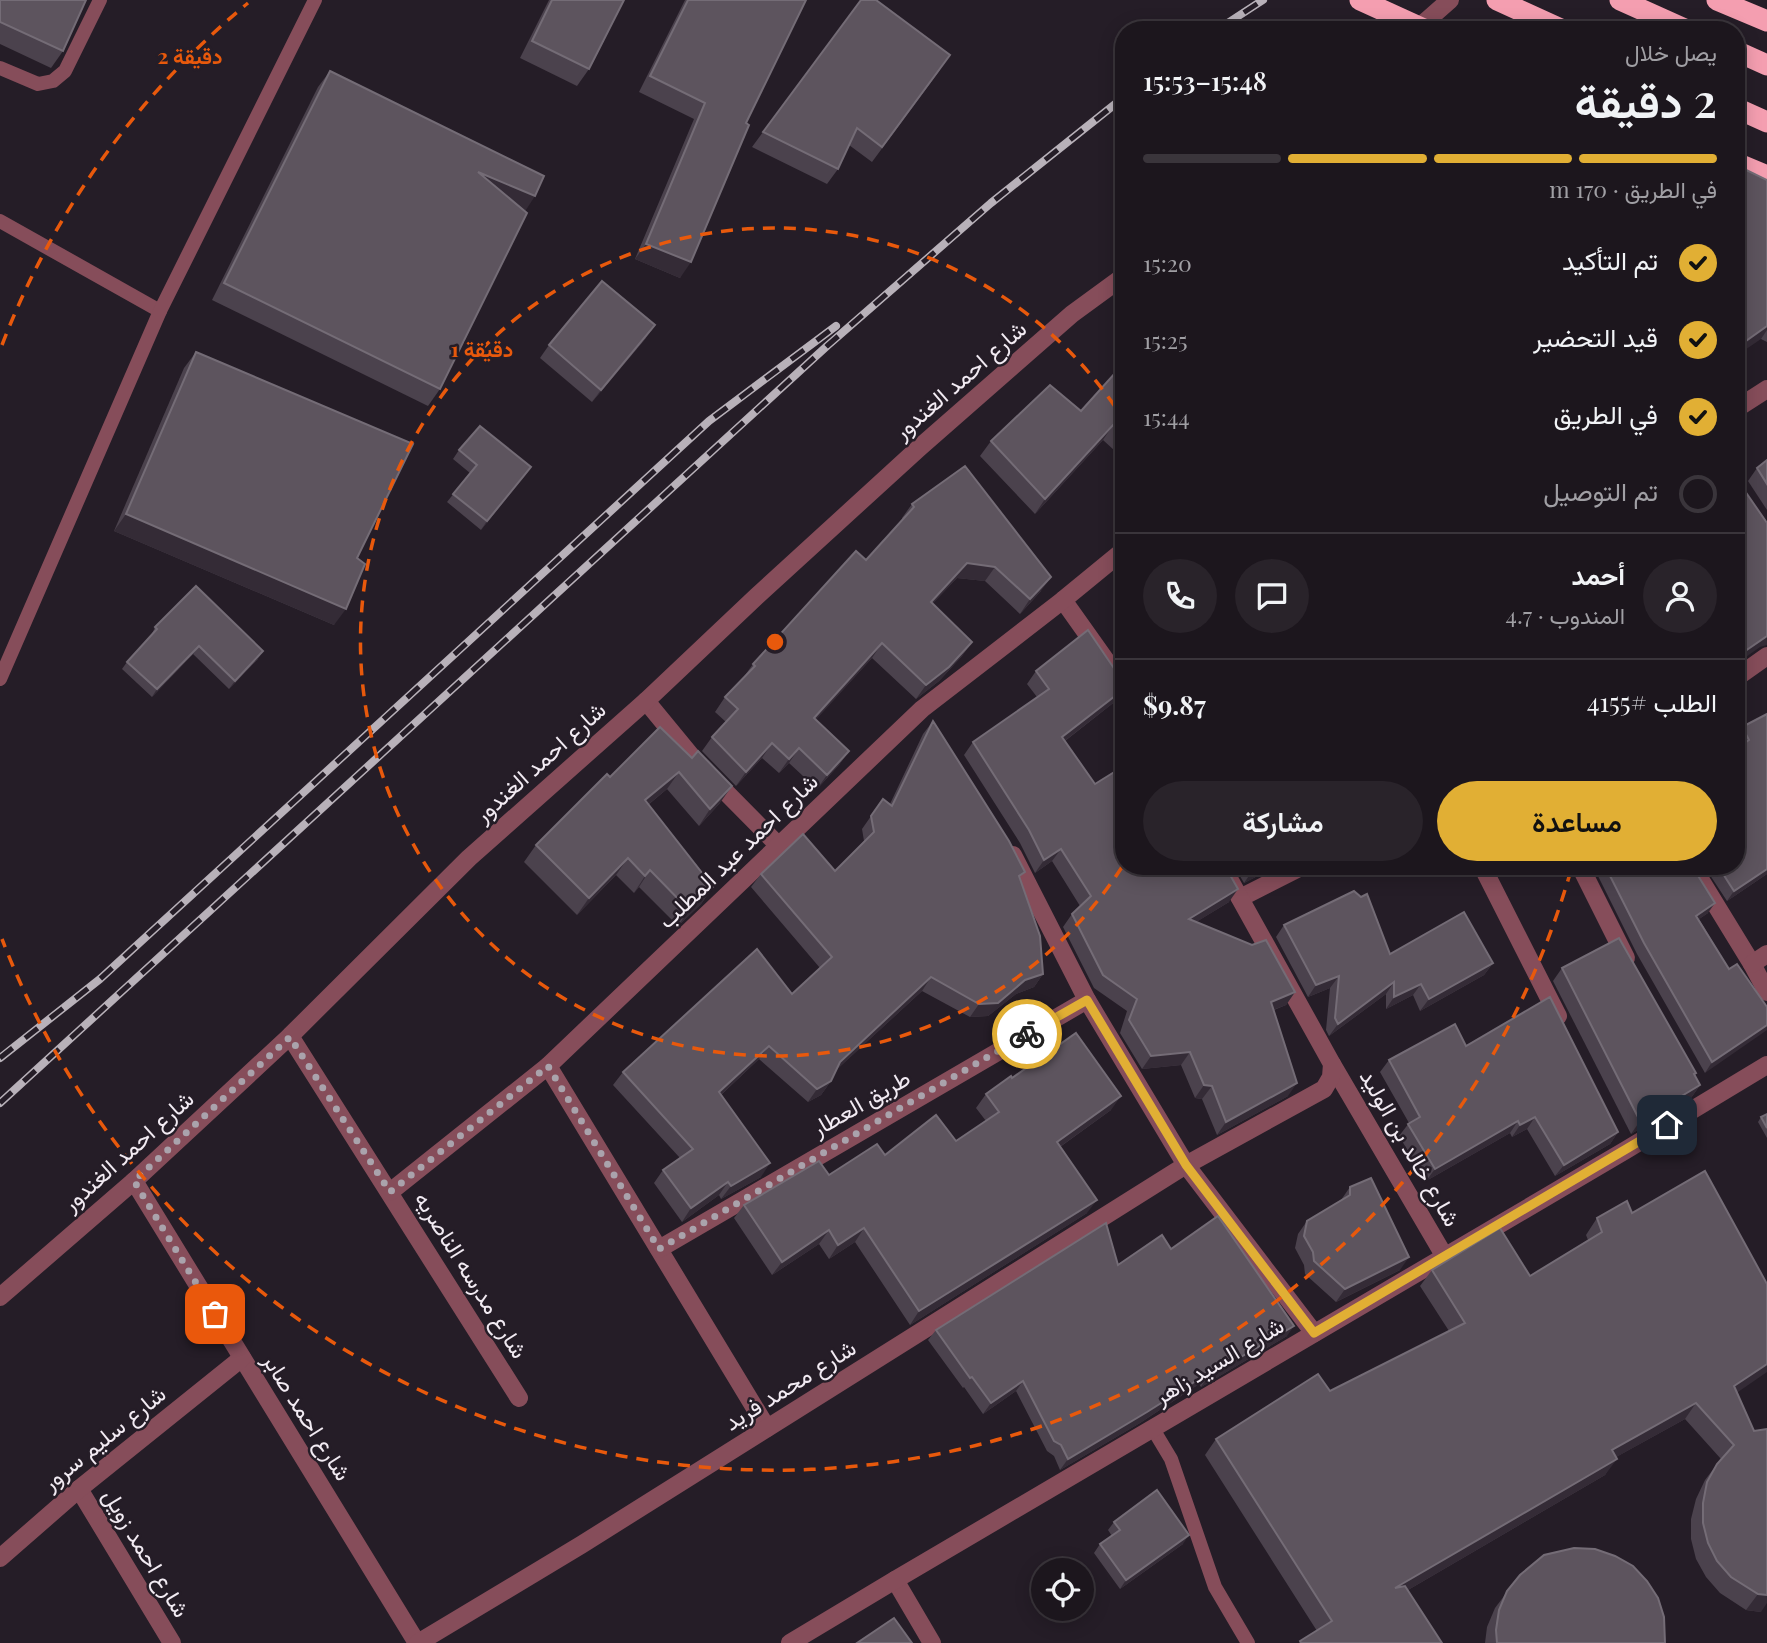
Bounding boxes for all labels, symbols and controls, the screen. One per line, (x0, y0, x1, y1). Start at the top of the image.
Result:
text: يصل خلال (1625, 36, 1717, 67)
text: 2 دقيقة (157, 41, 223, 69)
text: 15:48–15:53 (1143, 63, 1267, 98)
text: 2 دقيقة (1575, 68, 1717, 130)
text: في الطريق · 170 m (1549, 173, 1717, 204)
text: تم التأكيد (1562, 242, 1658, 277)
icon: check (1679, 244, 1717, 282)
text: 15:20 (1143, 247, 1192, 278)
street label: شارع احمد الغندور (885, 312, 1034, 448)
text: قيد التحضير (1533, 319, 1658, 354)
icon: check (1679, 321, 1717, 359)
text: 15:25 (1143, 324, 1187, 355)
text: 1 دقيقة (451, 334, 513, 362)
text: في الطريق (1554, 396, 1658, 431)
icon: check (1679, 398, 1717, 436)
text: 15:44 (1143, 401, 1190, 432)
text: تم التوصيل (1543, 473, 1658, 508)
text: أحمد (1572, 557, 1625, 592)
button: phone (1143, 559, 1217, 633)
button: chat (1235, 559, 1309, 633)
button: person (1643, 559, 1717, 633)
text: المندوب · 4.7 (1506, 599, 1625, 630)
centre of rings (763, 630, 787, 654)
text: الطلب #4155 (1587, 684, 1717, 719)
text: $9.87 (1143, 687, 1206, 722)
street label: شارع احمد الغندور (466, 693, 613, 830)
street label: شارع احمد عبد المطلب (650, 765, 825, 936)
button: مشاركة (1143, 781, 1423, 861)
button: مساعدة (1437, 781, 1717, 861)
courier (992, 999, 1062, 1069)
icon: bike (1008, 1015, 1046, 1053)
street label: طريق العطار (804, 1061, 916, 1144)
street label: شارع خالد بن الوليد (1352, 1063, 1469, 1232)
street label: شارع احمد الغندور (54, 1082, 201, 1219)
pin (1637, 1095, 1697, 1155)
icon: home (1648, 1106, 1686, 1144)
street label: شارع مدرسه الناصريه (407, 1185, 536, 1365)
pin (185, 1284, 245, 1344)
icon: bag (196, 1295, 234, 1333)
street label: شارع السيد زاهر (1147, 1309, 1290, 1413)
street label: شارع محمد فريد (717, 1331, 862, 1438)
street label: شارع احمد صابر (255, 1346, 360, 1487)
street label: شارع سليم سرور (34, 1377, 173, 1499)
street label: شارع احمد زويل (95, 1482, 198, 1623)
map controls (1031, 1558, 1094, 1621)
button: locate (1031, 1558, 1094, 1621)

